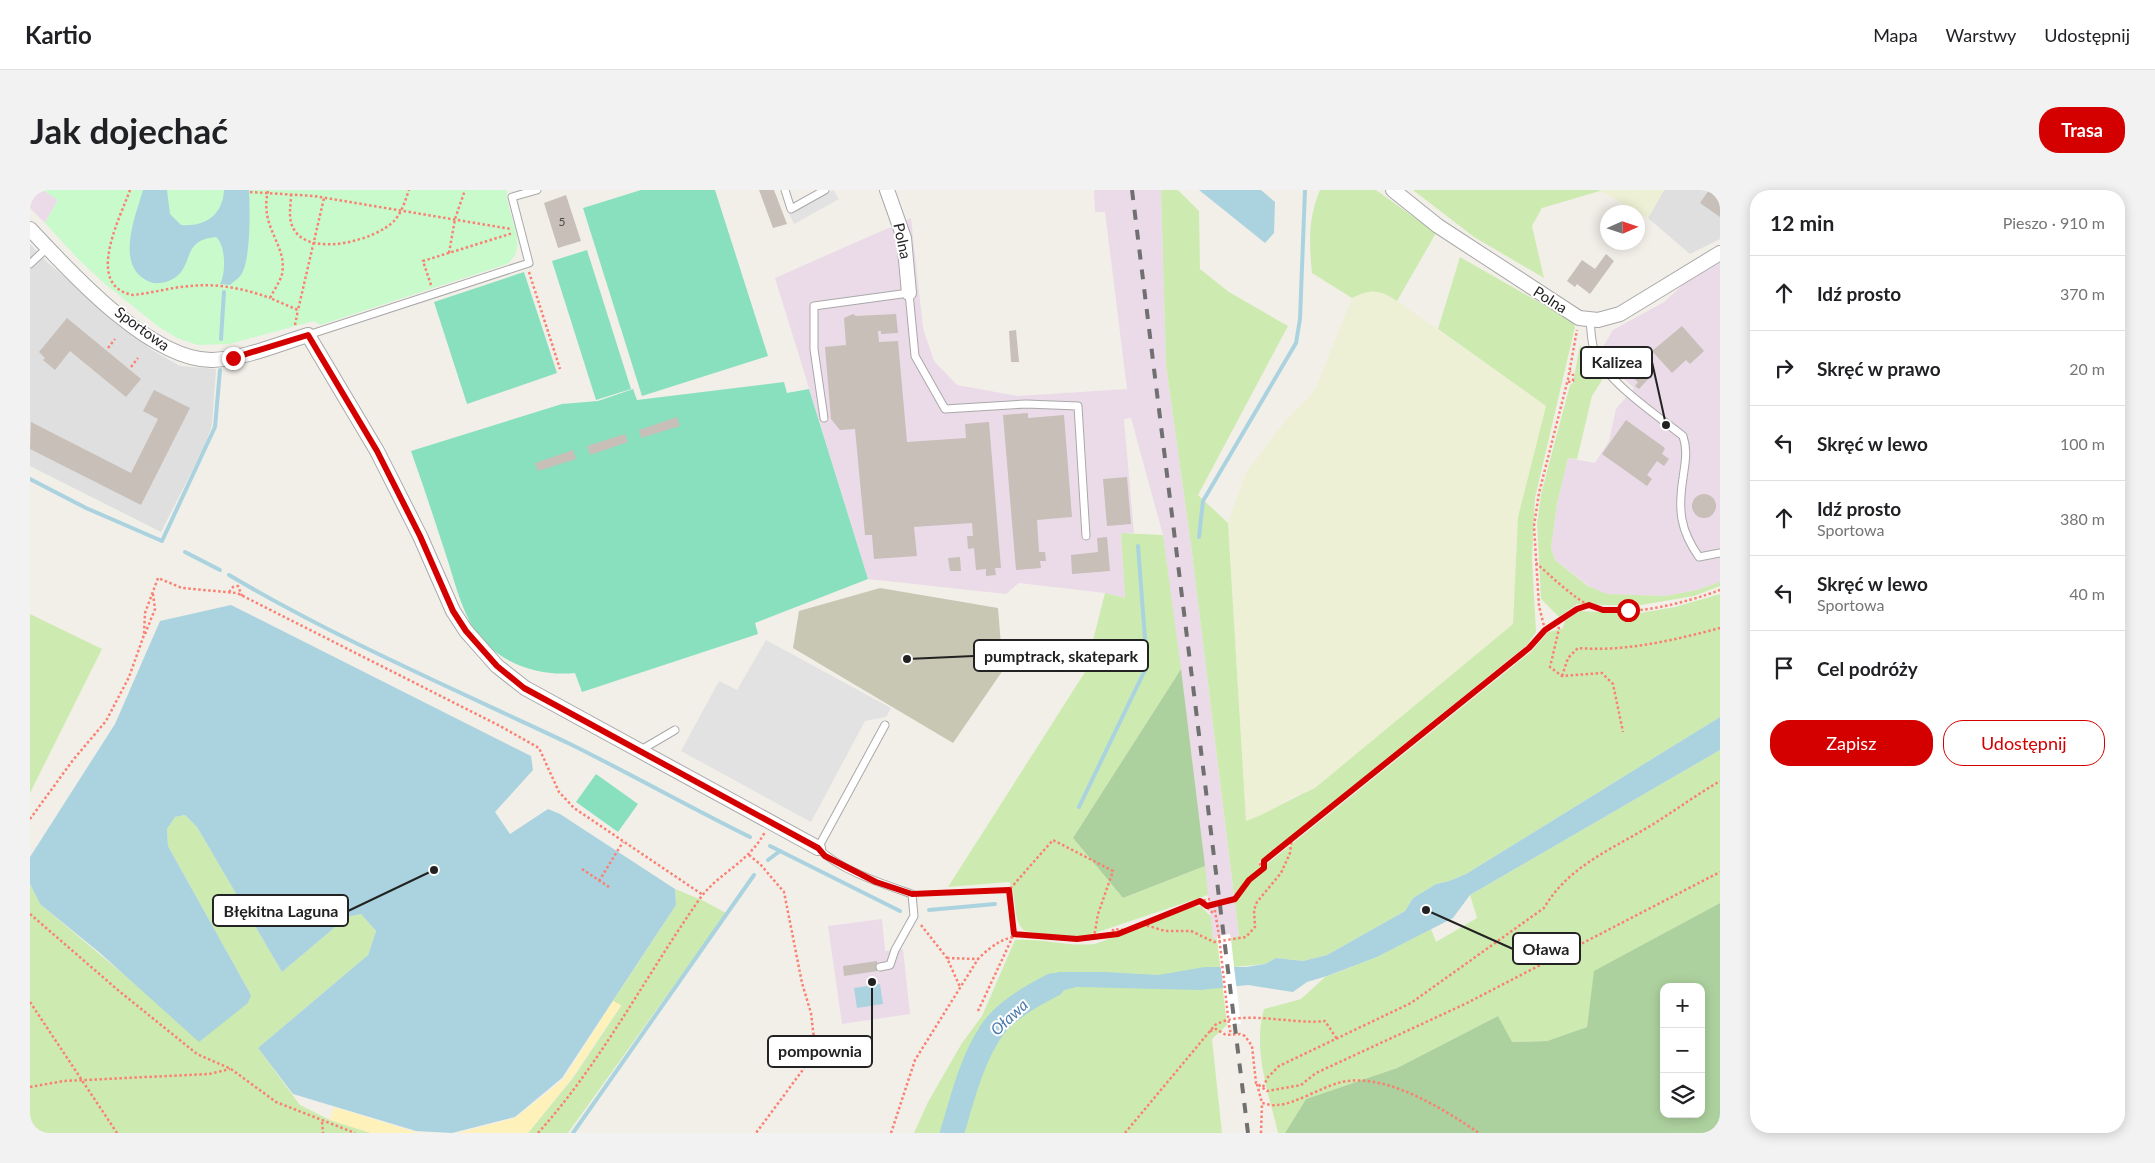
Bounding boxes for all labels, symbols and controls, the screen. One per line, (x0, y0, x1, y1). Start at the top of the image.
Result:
text: Kartio (25, 20, 92, 49)
text: Mapa (1873, 24, 1918, 46)
text: Warstwy (1946, 24, 2016, 46)
text: Udostępnij (2044, 24, 2130, 46)
button: Trasa (2039, 107, 2125, 153)
text: Jak dojechać (30, 109, 228, 151)
north arrow (1600, 205, 1645, 250)
text: 12 min (1770, 210, 1834, 235)
text: Pieszo · 910 m (2003, 213, 2105, 232)
house number: 5 (559, 214, 566, 229)
street label: Polna (890, 221, 916, 261)
icon: ahead (1770, 279, 1798, 307)
street label: Polna (1530, 282, 1571, 316)
text: Idź prosto (1817, 282, 1901, 305)
text: 370 m (2060, 284, 2105, 303)
street label: Sportowa (112, 302, 173, 354)
route end (222, 347, 245, 370)
callout: Kalizea (1581, 347, 1652, 378)
text: Kalizea (1592, 352, 1642, 371)
icon: right (1770, 354, 1798, 382)
text: Skręć w prawo (1817, 357, 1941, 380)
text: 20 m (2069, 359, 2105, 378)
icon: left (1770, 429, 1798, 457)
text: Skręć w lewo (1817, 432, 1928, 455)
text: 100 m (2060, 434, 2105, 453)
text: Idź prosto (1817, 497, 1901, 520)
icon: ahead (1770, 504, 1798, 532)
text: 380 m (2060, 509, 2105, 528)
text: Sportowa (1817, 520, 1884, 539)
text: Skręć w lewo (1817, 572, 1928, 595)
icon: left (1770, 579, 1798, 607)
text: 40 m (2069, 584, 2105, 603)
text: Sportowa (1817, 595, 1884, 614)
route start (1617, 599, 1640, 622)
callout: pumptrack, skatepark (974, 640, 1148, 671)
text: pumptrack, skatepark (984, 646, 1138, 665)
icon: arrive (1770, 654, 1798, 682)
text: Cel podróży (1817, 657, 1918, 680)
button: Zapisz (1770, 720, 1933, 766)
button: Udostępnij (1943, 720, 2105, 766)
callout: Błękitna Laguna (213, 895, 348, 926)
text: Błękitna Laguna (224, 901, 338, 920)
callout: Oława (1513, 933, 1580, 964)
text: Oława (1523, 939, 1569, 958)
map controls (1660, 983, 1705, 1118)
button: + (1660, 983, 1705, 1028)
water label: Oława (986, 995, 1031, 1039)
button: − (1660, 1028, 1705, 1073)
callout: pompownia (768, 1036, 872, 1067)
text: pompownia (778, 1041, 862, 1060)
button: layers (1660, 1073, 1705, 1118)

